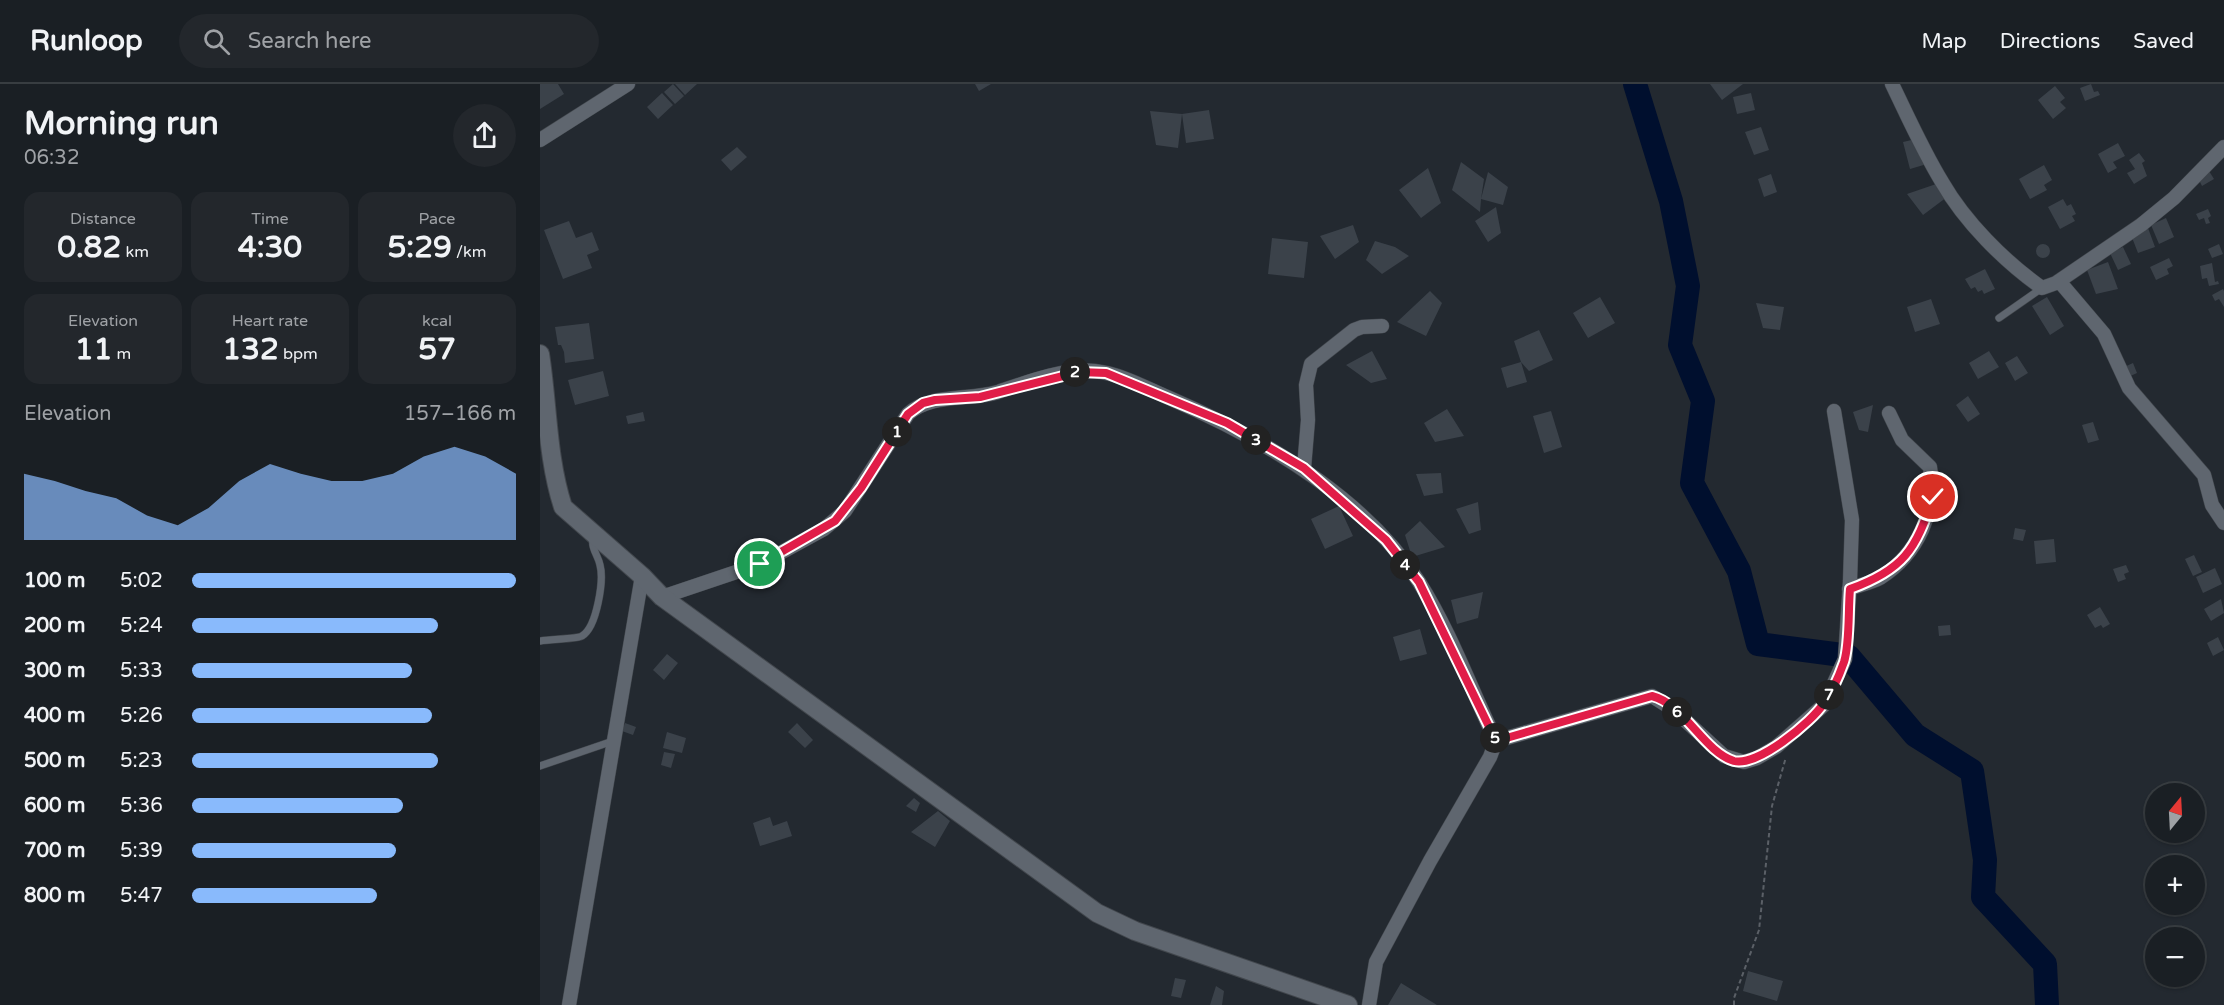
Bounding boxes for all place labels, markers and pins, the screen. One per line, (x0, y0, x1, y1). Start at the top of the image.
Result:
pin: 2 (1060, 357, 1090, 387)
pin: 1 (882, 417, 912, 447)
pin: 3 (1241, 425, 1271, 455)
pin (1907, 471, 1958, 522)
pin (734, 538, 785, 589)
pin: 4 (1390, 550, 1420, 580)
pin: 7 (1814, 680, 1844, 710)
pin: 6 (1662, 697, 1692, 727)
pin: 5 (1480, 723, 1510, 753)

